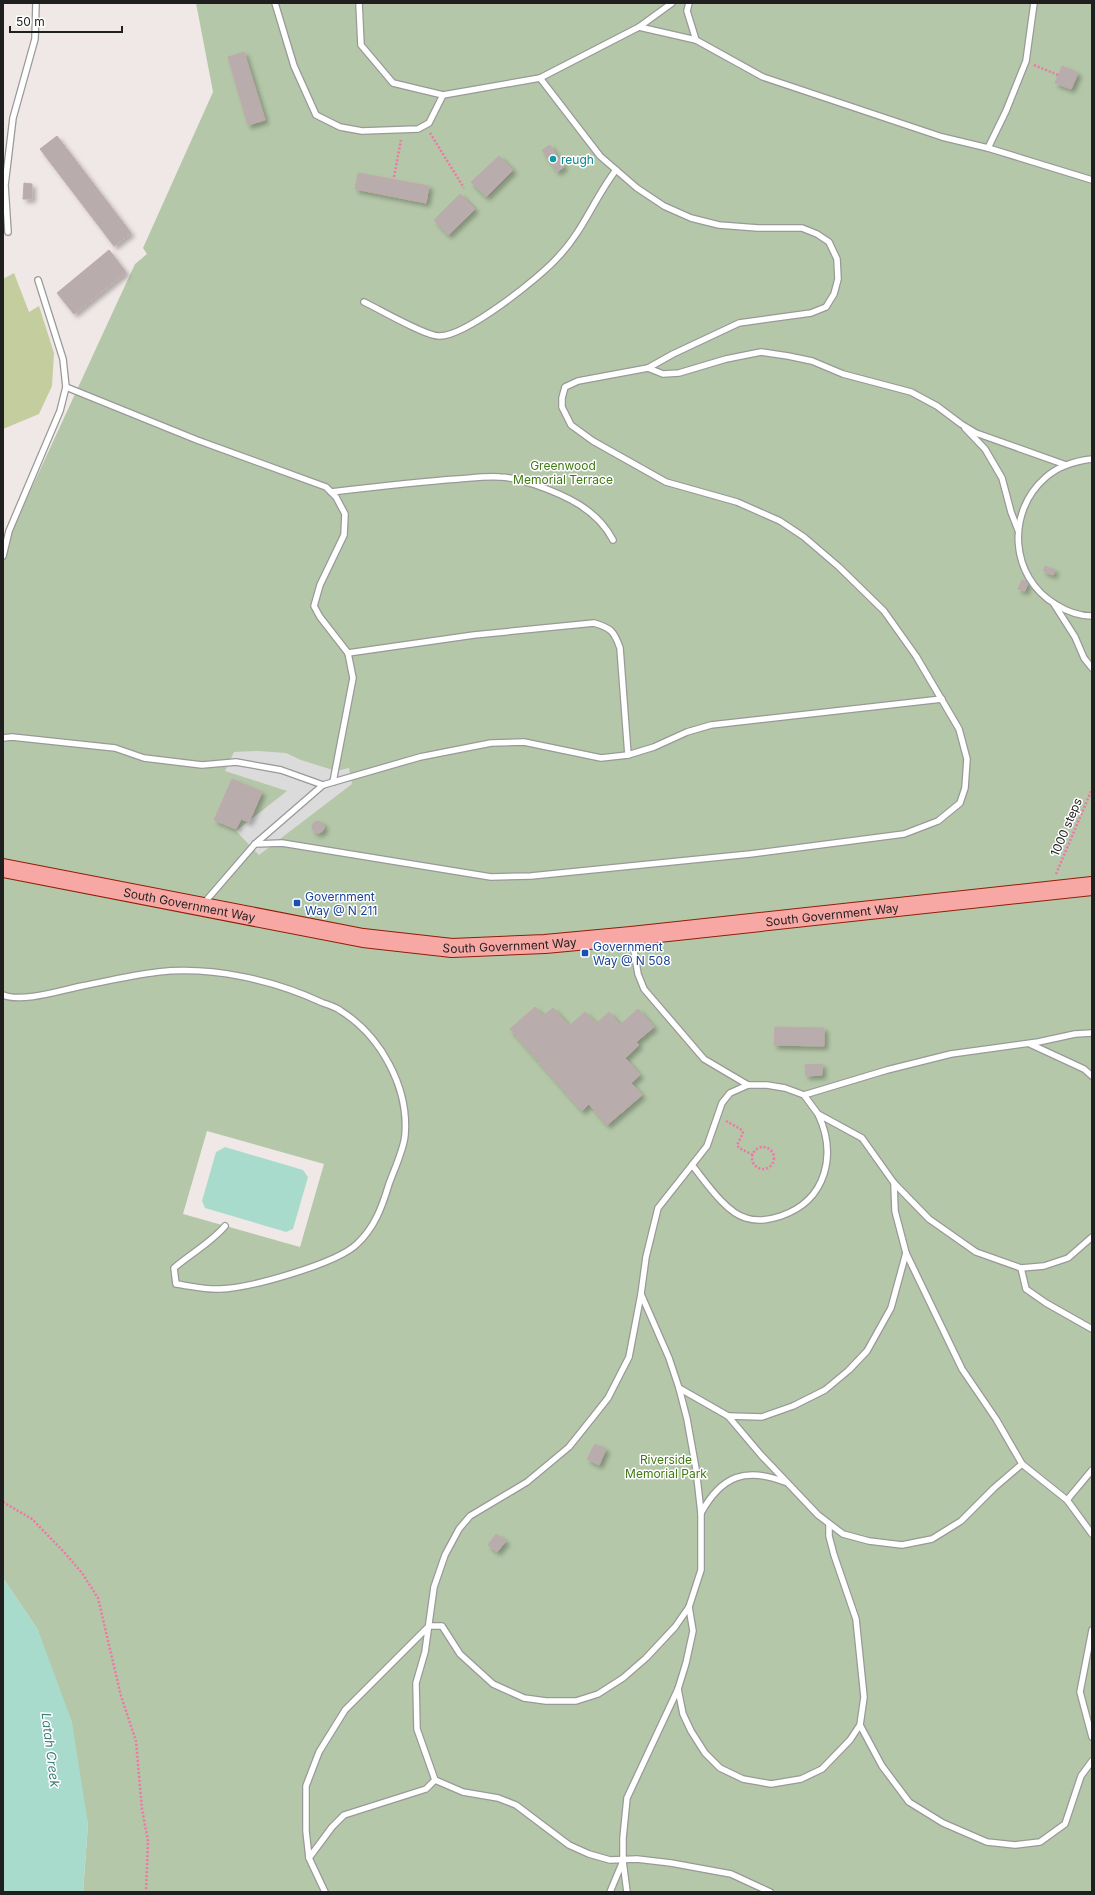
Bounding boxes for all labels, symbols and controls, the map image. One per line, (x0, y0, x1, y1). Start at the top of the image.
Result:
scale bar (10, 8, 122, 34)
text: 50 m (16, 14, 45, 29)
place label: reugh (561, 152, 594, 167)
marker: reugh (548, 154, 558, 164)
park label: Greenwood Memorial Terrace (513, 458, 613, 487)
street label: 1000 steps (1047, 796, 1085, 858)
street label: South Government Way (122, 884, 257, 924)
place label: Government Way @ N 211 (305, 889, 377, 918)
marker: Government Way @ N 211 (292, 898, 302, 908)
street label: South Government Way (765, 899, 900, 929)
street label: South Government Way (442, 934, 577, 956)
place label: Government Way @ N 508 (593, 939, 671, 968)
marker: Government Way @ N 508 (580, 948, 590, 958)
park label: Riverside Memorial Park (625, 1452, 707, 1481)
water label: Latah Creek (38, 1712, 64, 1789)

